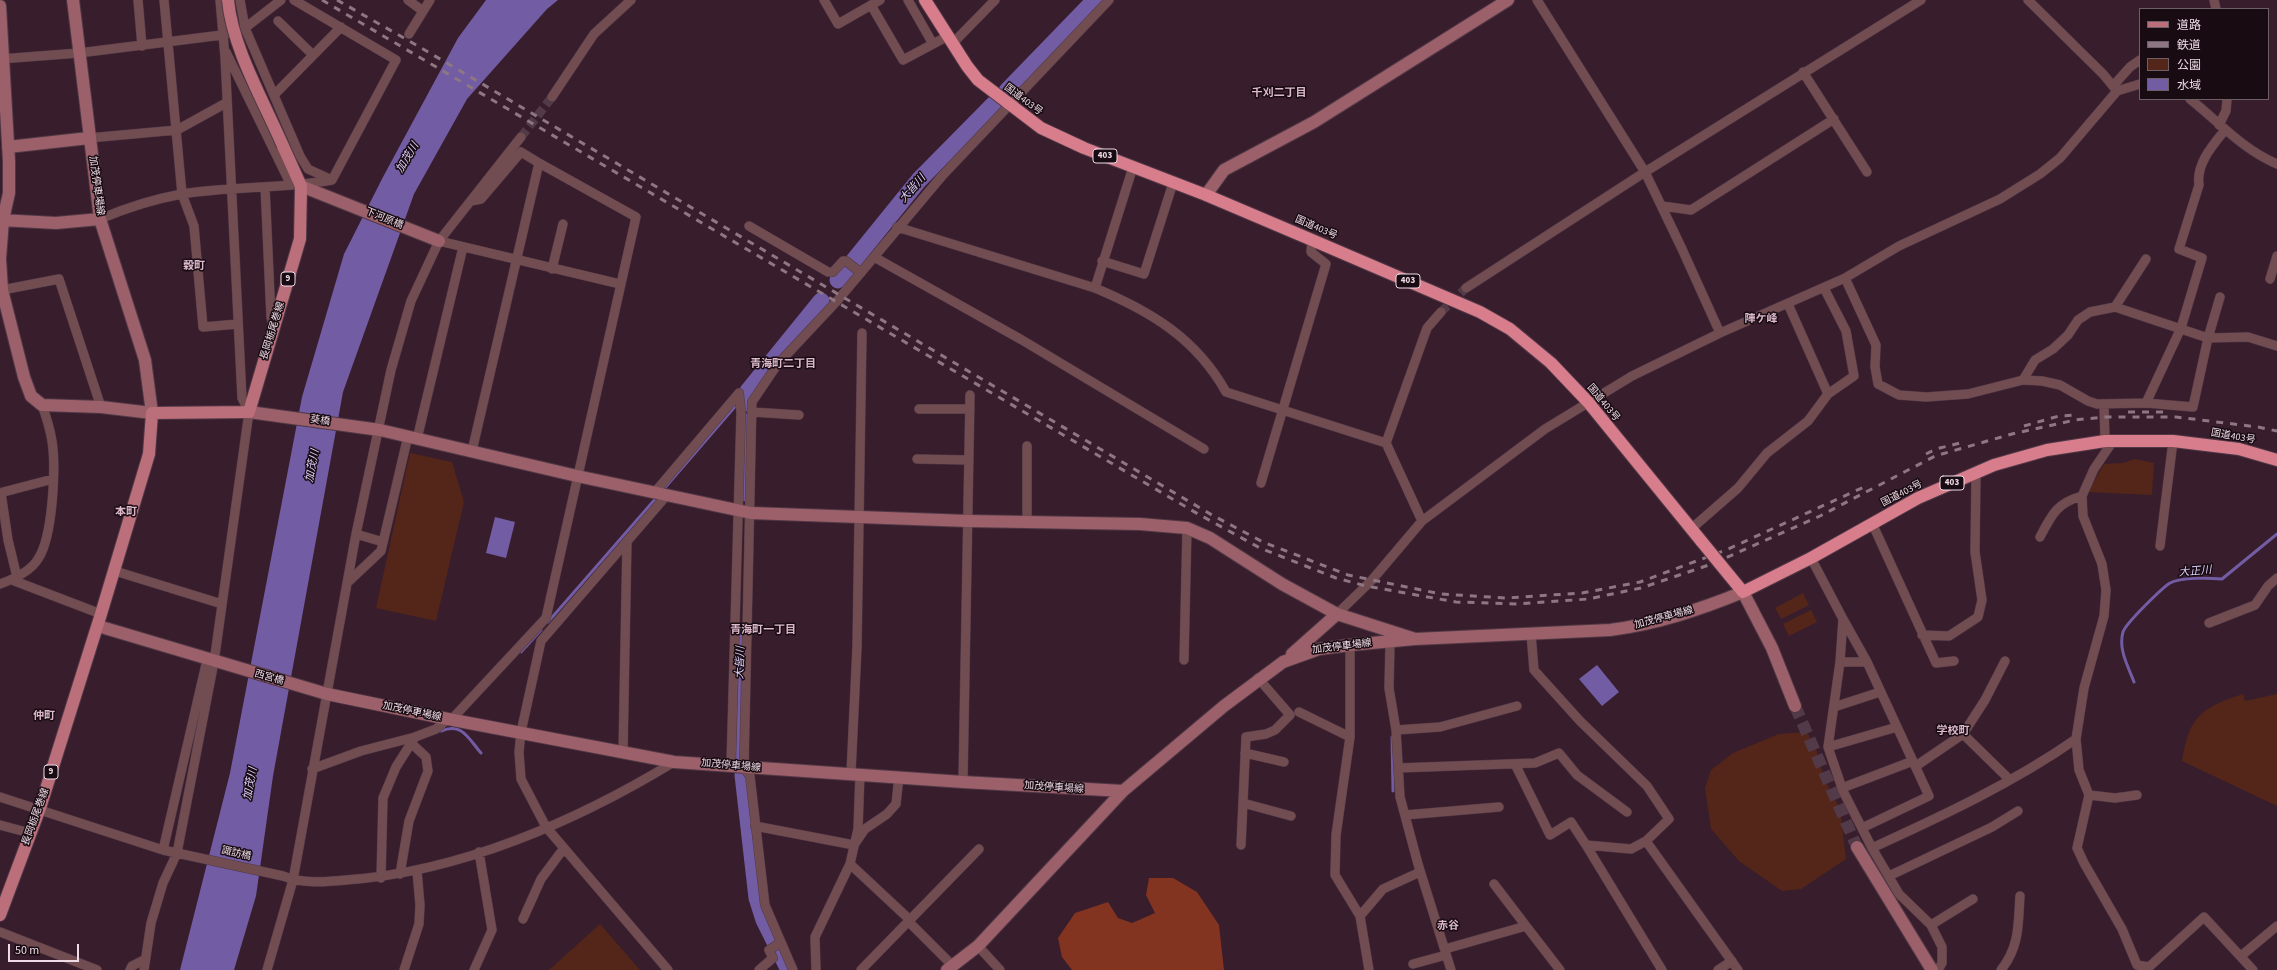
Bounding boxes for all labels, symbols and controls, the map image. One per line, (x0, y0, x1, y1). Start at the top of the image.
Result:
legend (2139, 8, 2269, 100)
text: 道路 (2177, 17, 2201, 34)
text: 鉄道 (2177, 37, 2201, 54)
text: 公園 (2177, 57, 2201, 74)
text: 水域 (2177, 77, 2201, 94)
street label: 国道403号 (1001, 82, 1045, 118)
district label: 千刈二丁目 (1252, 87, 1306, 101)
water label: 加茂川 (394, 140, 422, 176)
road number: 403 (1093, 149, 1117, 163)
street label: 加茂停車場線 (86, 155, 106, 217)
water label: 大皆川 (897, 172, 929, 206)
street label: 下河原橋 (363, 206, 405, 232)
street label: 国道403号 (1293, 214, 1339, 242)
district label: 穀町 (183, 260, 205, 274)
road number: 9 (281, 272, 295, 286)
road number: 403 (1396, 274, 1420, 288)
street label: 長岡栃尾巻線 (258, 301, 288, 361)
district label: 陣ケ峰 (1745, 313, 1777, 327)
district label: 青海町二丁目 (750, 358, 816, 372)
street label: 国道403号 (1584, 382, 1622, 424)
street label: 葵橋 (309, 414, 331, 428)
street label: 国道403号 (2210, 427, 2256, 447)
water label: 加茂川 (303, 449, 323, 483)
road number: 403 (1940, 476, 1964, 490)
street label: 国道403号 (1879, 478, 1925, 510)
district label: 本町 (115, 506, 137, 520)
water label: 大正川 (2178, 564, 2212, 580)
street label: 加茂停車場線 (1633, 604, 1695, 632)
district label: 青海町一丁目 (730, 624, 796, 638)
street label: 加茂停車場線 (1311, 637, 1373, 657)
water label: 大皆川 (734, 646, 748, 680)
street label: 西宮橋 (253, 668, 285, 688)
street label: 加茂停車場線 (381, 700, 443, 724)
district label: 仲町 (33, 710, 55, 724)
district label: 学校町 (1937, 725, 1969, 739)
street label: 加茂停車場線 (701, 757, 761, 775)
road number: 9 (44, 765, 58, 779)
water label: 加茂川 (241, 767, 261, 801)
street label: 加茂停車場線 (1024, 780, 1084, 796)
street label: 長岡栃尾巻線 (20, 787, 52, 847)
street label: 諏訪橋 (220, 845, 252, 863)
district label: 赤谷 (1437, 920, 1459, 934)
scale bar (10, 936, 81, 962)
text: 50 m (15, 942, 39, 959)

